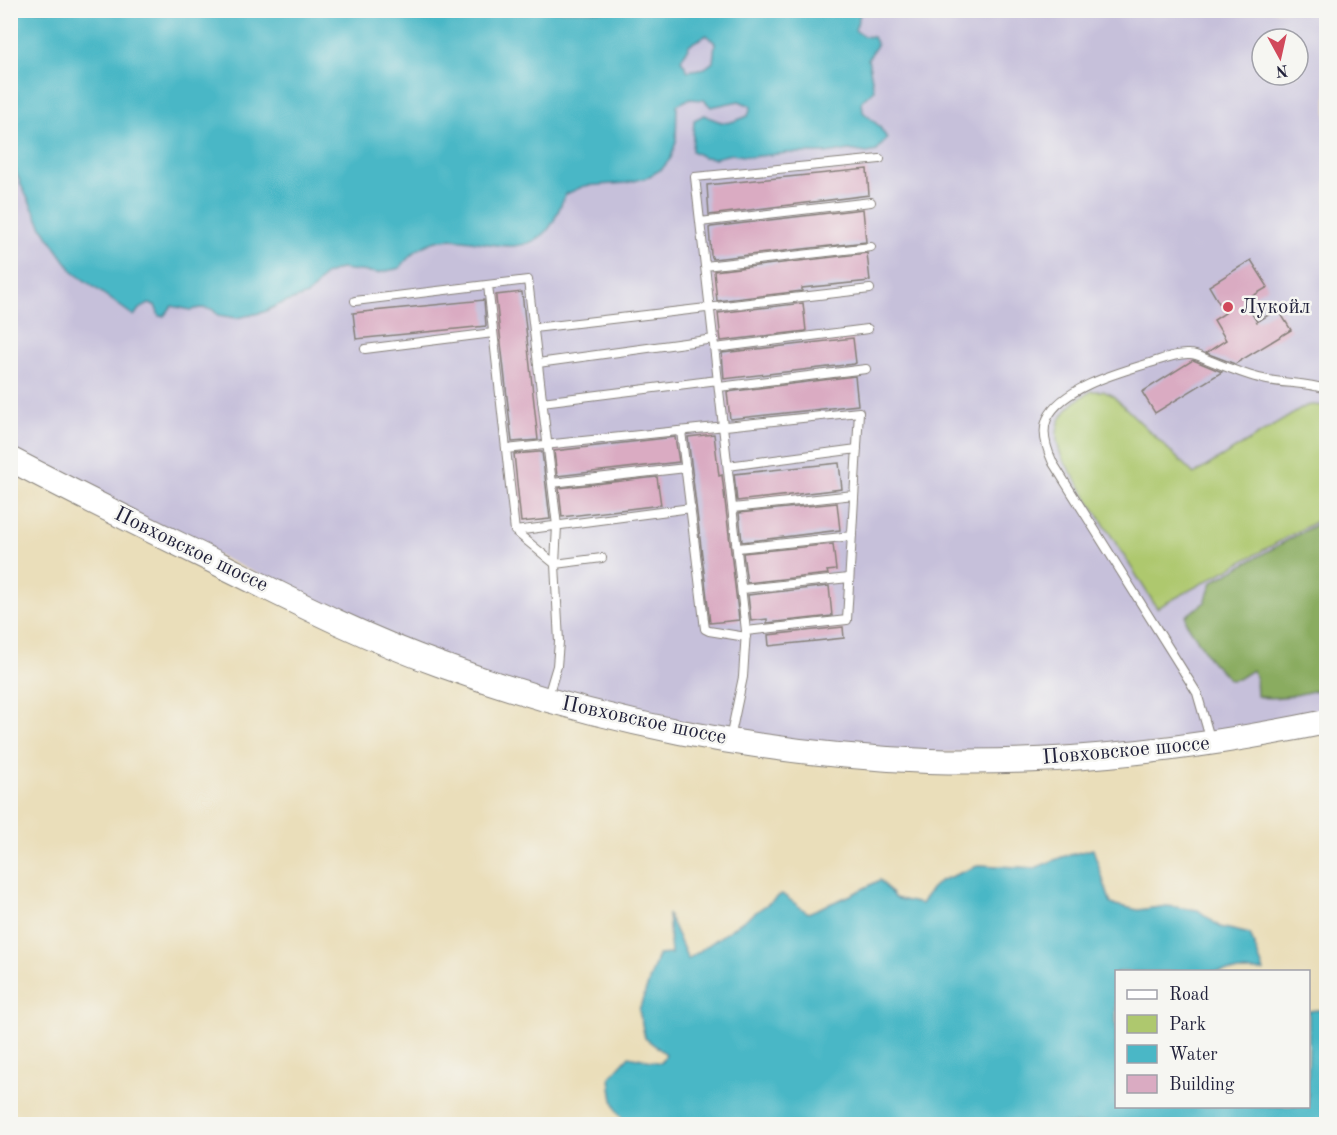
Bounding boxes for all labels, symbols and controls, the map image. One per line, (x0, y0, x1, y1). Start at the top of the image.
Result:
north arrow (1250, 27, 1310, 87)
text: N (1274, 61, 1289, 79)
place label: Лукойл (1240, 297, 1310, 318)
marker: Лукойл (1221, 300, 1235, 314)
street label: Повховское шоссе (111, 504, 271, 596)
street label: Повховское шоссе (560, 693, 728, 749)
street label: Повховское шоссе (1041, 733, 1211, 769)
legend (1115, 970, 1310, 1108)
text: Road (1169, 986, 1209, 1004)
text: Park (1169, 1016, 1206, 1034)
text: Water (1169, 1046, 1218, 1064)
text: Building (1169, 1076, 1235, 1094)

